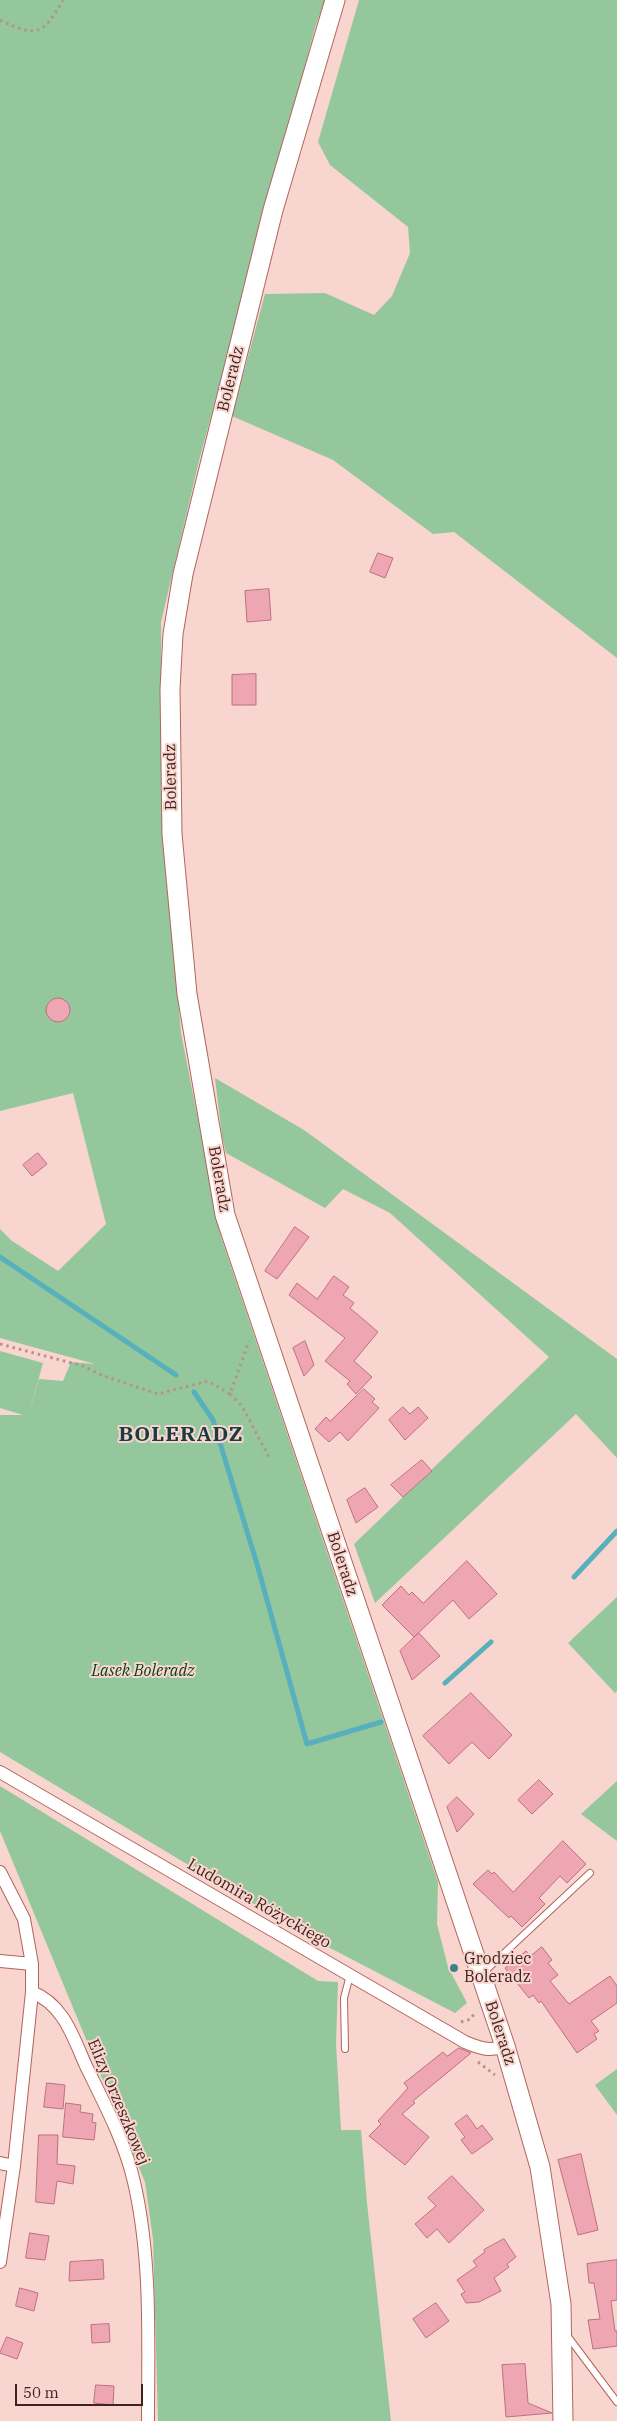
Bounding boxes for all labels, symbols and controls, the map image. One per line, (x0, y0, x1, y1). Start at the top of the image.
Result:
street label: Boleradz (214, 344, 248, 414)
street label: Boleradz (161, 743, 181, 811)
street label: Boleradz (204, 1144, 234, 1214)
district label: BOLERADZ (118, 1422, 244, 1448)
street label: Boleradz (323, 1529, 361, 1599)
park label: Lasek Boleradz (92, 1661, 194, 1681)
street label: Ludomira Różyckiego (184, 1855, 334, 1953)
place label: Grodziec Boleradz (464, 1949, 532, 1987)
marker: Grodziec Boleradz (448, 1962, 460, 1974)
street label: Boleradz (481, 1998, 519, 2068)
street label: Elizy Orzeszkowej (83, 2036, 153, 2168)
scale bar (18, 2374, 145, 2406)
text: 50 m (23, 2383, 59, 2402)

